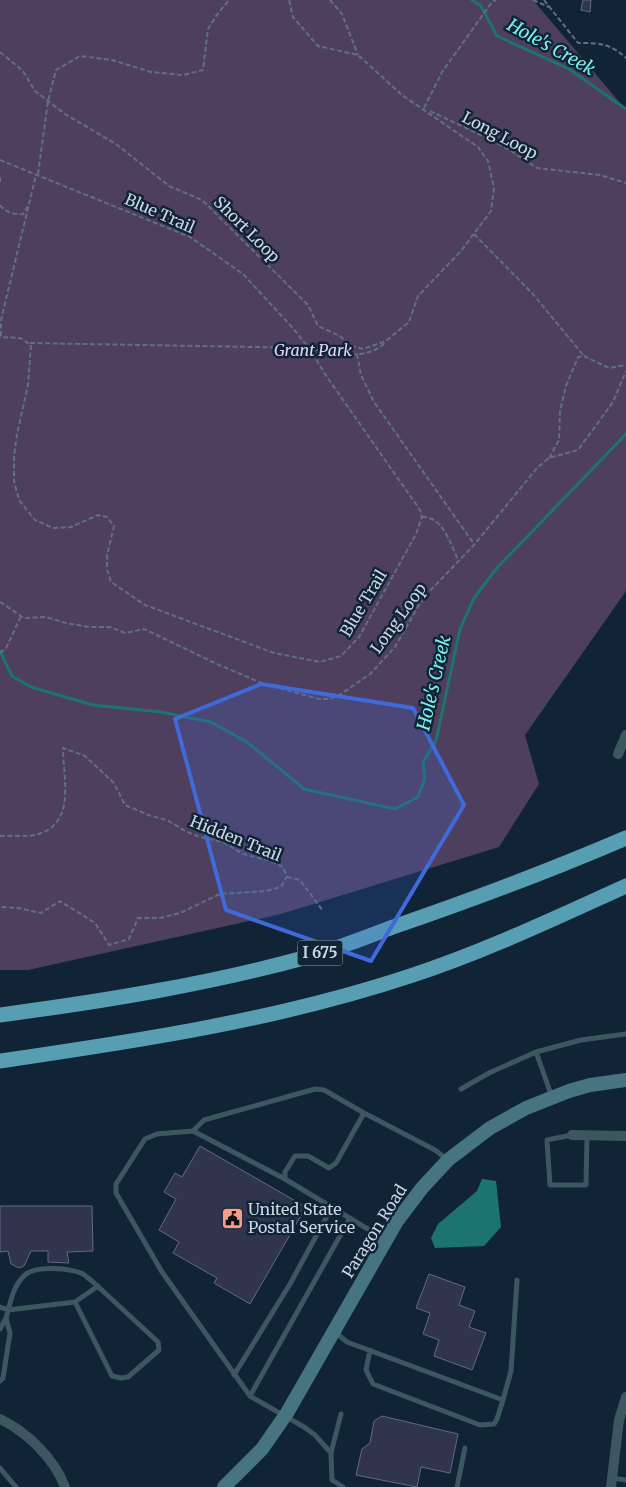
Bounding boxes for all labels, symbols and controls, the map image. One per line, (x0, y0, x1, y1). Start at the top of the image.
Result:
water label: Hole's Creek (502, 13, 599, 80)
street label: Long Loop (459, 107, 541, 163)
street label: Blue Trail (122, 189, 198, 237)
street label: Short Loop (210, 192, 284, 266)
park label: Grant Park (274, 340, 352, 360)
street label: Blue Trail (335, 566, 391, 640)
street label: Long Loop (366, 579, 430, 657)
water label: Hole's Creek (411, 633, 456, 734)
street label: Hidden Trail (187, 811, 285, 865)
road number: I 675 (298, 940, 342, 966)
street label: Paragon Road (337, 1180, 411, 1281)
place label: United State Postal Service (248, 1199, 355, 1237)
public building icon: United State Postal Service (220, 1206, 244, 1230)

